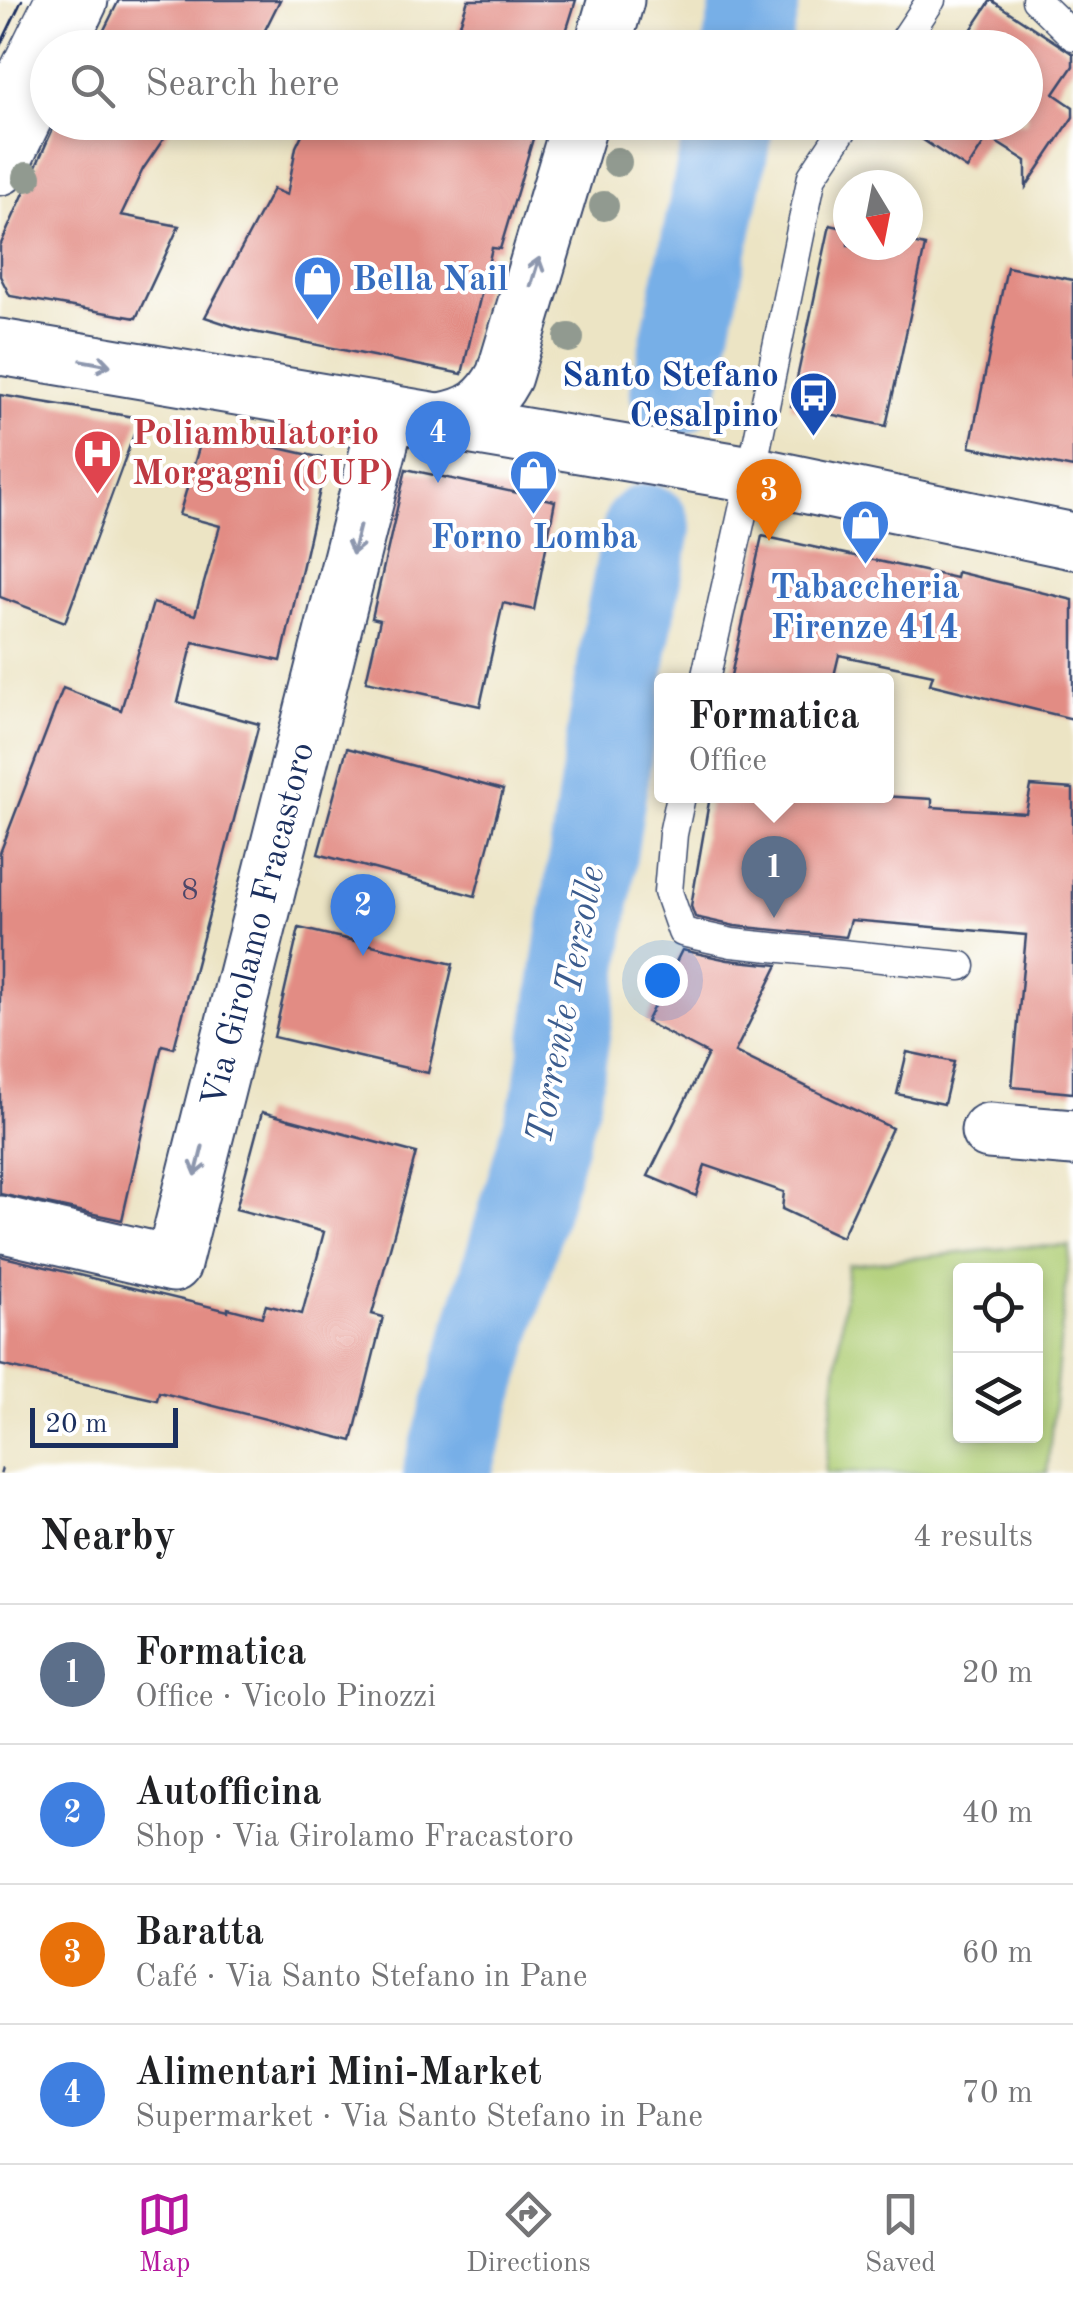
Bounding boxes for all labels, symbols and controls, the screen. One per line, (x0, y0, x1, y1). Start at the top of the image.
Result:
search box (30, 30, 1043, 140)
icon: search (65, 58, 120, 113)
text: Search here (145, 66, 340, 104)
north arrow (833, 170, 923, 260)
shop icon: Bella Nail (291, 254, 343, 322)
one-way arrow (527, 256, 545, 288)
place label: Bella Nail (352, 263, 508, 298)
one-way arrow (79, 354, 112, 373)
place label: Santo Stefano Cesalpino (562, 359, 779, 434)
bus stop icon: Santo Stefano Cesalpino (788, 370, 840, 438)
pin: 4 (406, 400, 470, 483)
place label: Poliambulatorio Morgagni (CUP) (132, 417, 394, 492)
hospital icon: Poliambulatorio Morgagni (CUP) (71, 428, 123, 496)
shop icon: Forno Lomba (508, 448, 560, 516)
pin: 3 (736, 458, 802, 541)
shop icon: Tabaccheria Firenze 414 (839, 498, 891, 566)
place label: Forno Lomba (431, 521, 638, 556)
one-way arrow (346, 523, 364, 555)
place label: Tabaccheria Firenze 414 (770, 571, 960, 646)
popup (654, 673, 894, 803)
text: Formatica (688, 699, 860, 737)
street label: Via Girolamo Fracastoro (197, 739, 321, 1111)
text: Office (688, 746, 767, 778)
pin: 1 (742, 836, 806, 918)
water label: Torrente Terzolle (521, 863, 613, 1147)
pin: 2 (330, 874, 396, 956)
house number: 8 (181, 876, 199, 906)
your location (637, 955, 688, 1006)
one-way arrow (189, 1145, 208, 1176)
map controls (953, 1263, 1043, 1443)
button: locate (953, 1263, 1043, 1353)
button: layers (953, 1353, 1043, 1443)
scale bar (30, 1403, 178, 1448)
text: 20 m (45, 1411, 108, 1439)
text: Nearby (40, 1517, 176, 1559)
text: 4 results (913, 1522, 1033, 1554)
text: Formatica (135, 1635, 306, 1673)
text: 1 (63, 1658, 82, 1690)
text: 20 m (962, 1658, 1033, 1690)
text: Office · Vicolo Pinozzi (135, 1682, 436, 1714)
text: Autofficina (135, 1775, 322, 1813)
text: 2 (63, 1798, 82, 1830)
text: 40 m (962, 1798, 1033, 1830)
text: Shop · Via Girolamo Fracastoro (135, 1822, 574, 1854)
text: Baratta (135, 1915, 264, 1953)
text: 3 (63, 1938, 82, 1970)
text: 60 m (962, 1938, 1033, 1970)
text: Café · Via Santo Stefano in Pane (135, 1962, 587, 1994)
text: Alimentari Mini-Market (135, 2055, 542, 2093)
text: 4 (63, 2078, 82, 2110)
text: 70 m (962, 2078, 1033, 2110)
text: Supermarket · Via Santo Stefano in Pane (135, 2102, 703, 2134)
tab: Map (137, 2187, 192, 2282)
tab: Directions (466, 2187, 591, 2282)
tab: Saved (865, 2187, 936, 2282)

